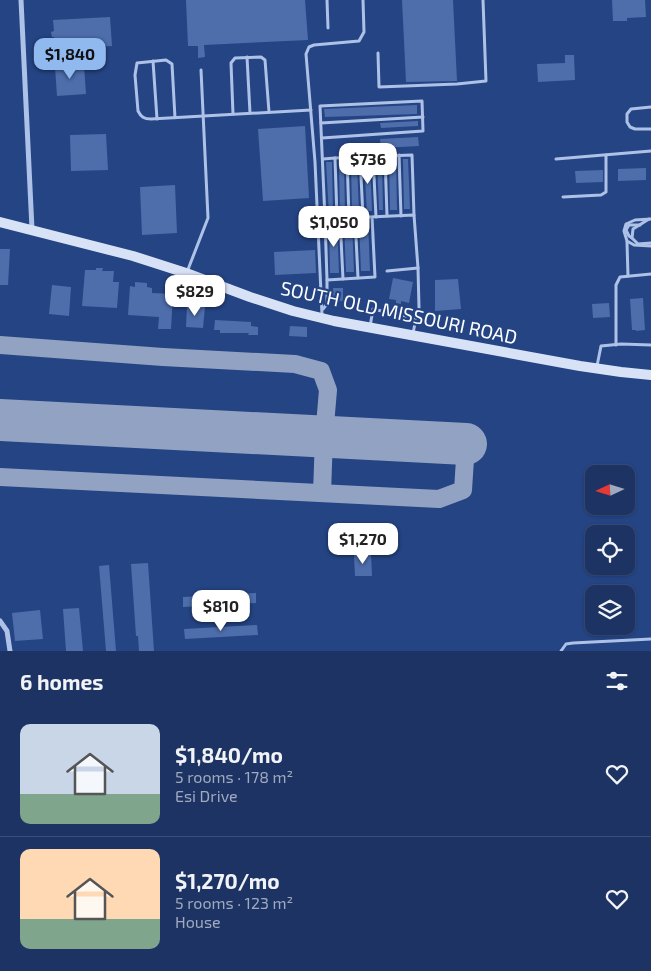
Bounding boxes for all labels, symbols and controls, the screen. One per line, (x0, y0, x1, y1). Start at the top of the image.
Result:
pin: $1,840 (29, 38, 111, 80)
text: $1,840 (45, 44, 95, 63)
pin: $736 (338, 142, 398, 185)
text: $736 (350, 149, 386, 168)
pin: $1,050 (293, 206, 375, 248)
text: $1,050 (309, 212, 359, 231)
pin: $829 (165, 274, 225, 317)
street label: SOUTH OLD MISSOURI ROAD (279, 276, 519, 348)
text: $829 (176, 281, 214, 300)
north arrow (585, 465, 635, 515)
map controls (585, 465, 635, 635)
pin: $1,270 (322, 522, 404, 565)
button: locate (585, 525, 635, 575)
text: $1,270 (339, 529, 387, 548)
button: layers (585, 585, 635, 635)
pin: $810 (191, 590, 251, 632)
text: $810 (203, 596, 239, 615)
icon: filters (603, 667, 631, 695)
text: 6 homes (20, 669, 103, 694)
text: $1,840/mo (175, 742, 283, 767)
icon: home (60, 744, 120, 804)
icon: heart (603, 760, 631, 788)
text: 5 rooms · 178 m² (175, 767, 293, 786)
text: Esi Drive (175, 786, 238, 805)
text: $1,270/mo (175, 868, 280, 893)
icon: home (60, 869, 120, 929)
icon: heart (603, 885, 631, 913)
text: 5 rooms · 123 m² (175, 893, 293, 912)
text: House (175, 912, 221, 931)

